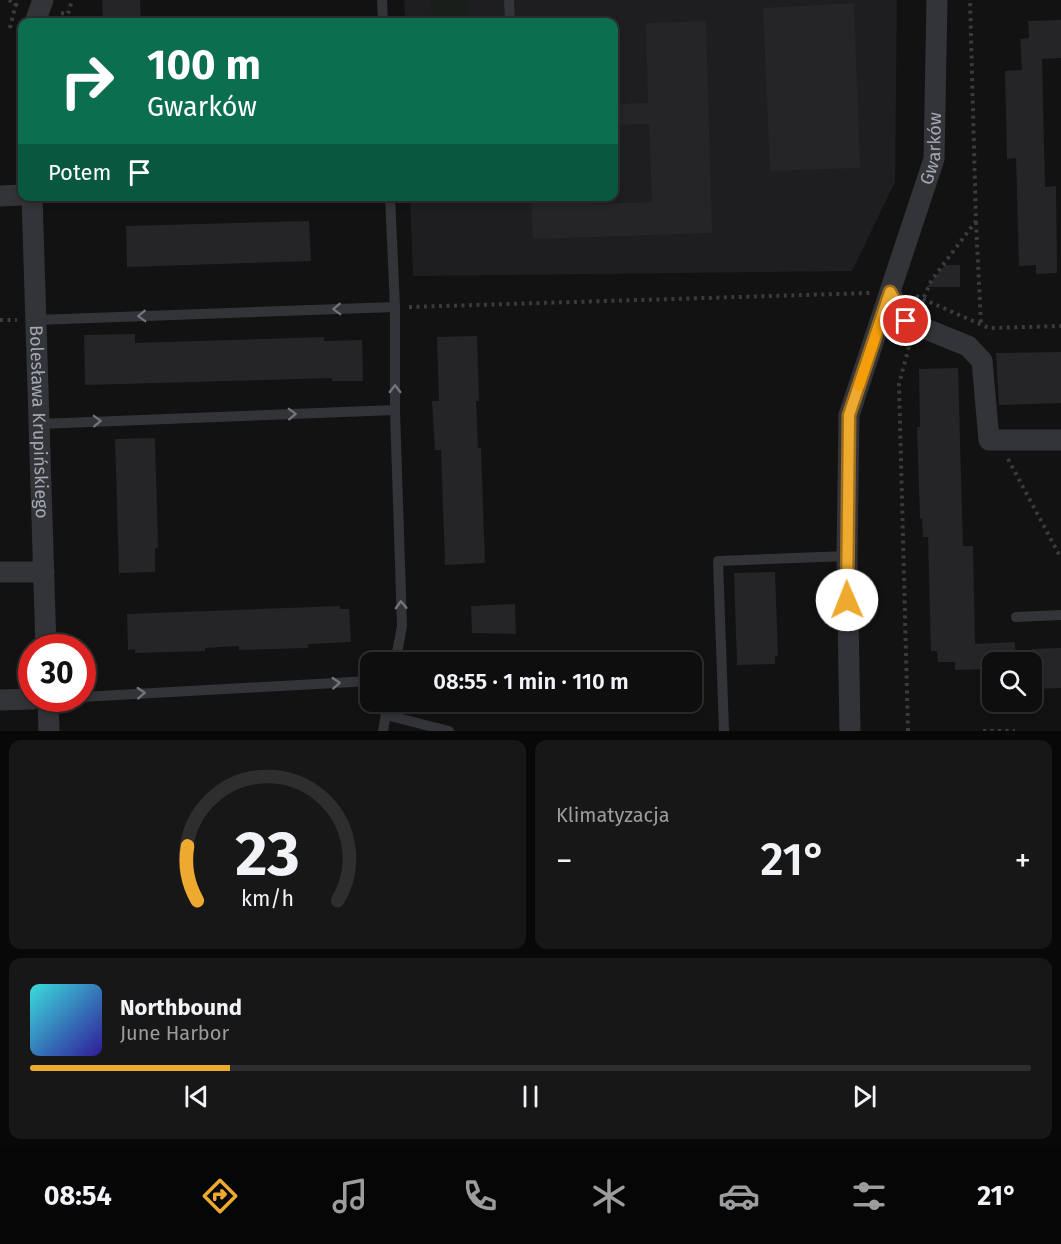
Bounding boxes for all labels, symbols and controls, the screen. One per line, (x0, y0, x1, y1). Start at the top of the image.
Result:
text: 100 m (147, 40, 261, 90)
icon: right (48, 42, 126, 120)
text: Gwarków (147, 91, 257, 123)
street label: Gwarków (915, 112, 946, 188)
icon: arrive (123, 156, 156, 189)
text: Potem (48, 159, 111, 186)
pin (880, 295, 931, 346)
one-way arrow (332, 303, 341, 316)
icon: arrive (889, 304, 922, 337)
one-way arrow (138, 310, 147, 323)
street label: Bolesława Krupińskiego (25, 325, 53, 519)
one-way arrow (389, 385, 401, 394)
one-way arrow (288, 407, 297, 420)
one-way arrow (93, 415, 102, 428)
position arrow (815, 568, 879, 632)
one-way arrow (395, 601, 408, 610)
speed limit sign: 30 (18, 634, 96, 712)
map controls (982, 652, 1042, 712)
button: search (982, 652, 1042, 712)
text: 08:55 · 1 min · 110 m (433, 668, 629, 695)
one-way arrow (331, 676, 340, 689)
one-way arrow (136, 687, 145, 700)
text: Klimatyzacja (556, 803, 670, 827)
text: 23 (235, 817, 300, 892)
text: 21° (761, 833, 827, 887)
text: − (556, 841, 573, 881)
text: + (1015, 841, 1031, 881)
text: km/h (241, 887, 294, 913)
text: Northbound (120, 994, 242, 1021)
text: June Harbor (120, 1021, 229, 1045)
icon: previous (180, 1080, 213, 1113)
icon: pause (514, 1080, 547, 1113)
icon: next (848, 1080, 881, 1113)
icon: directions (199, 1175, 241, 1217)
icon: music (329, 1175, 371, 1217)
icon: phone (459, 1175, 501, 1217)
icon: climate (588, 1175, 630, 1217)
icon: car (718, 1175, 760, 1217)
icon: filters (848, 1175, 890, 1217)
text: 08:54 (44, 1180, 112, 1212)
text: 21° (977, 1180, 1017, 1212)

